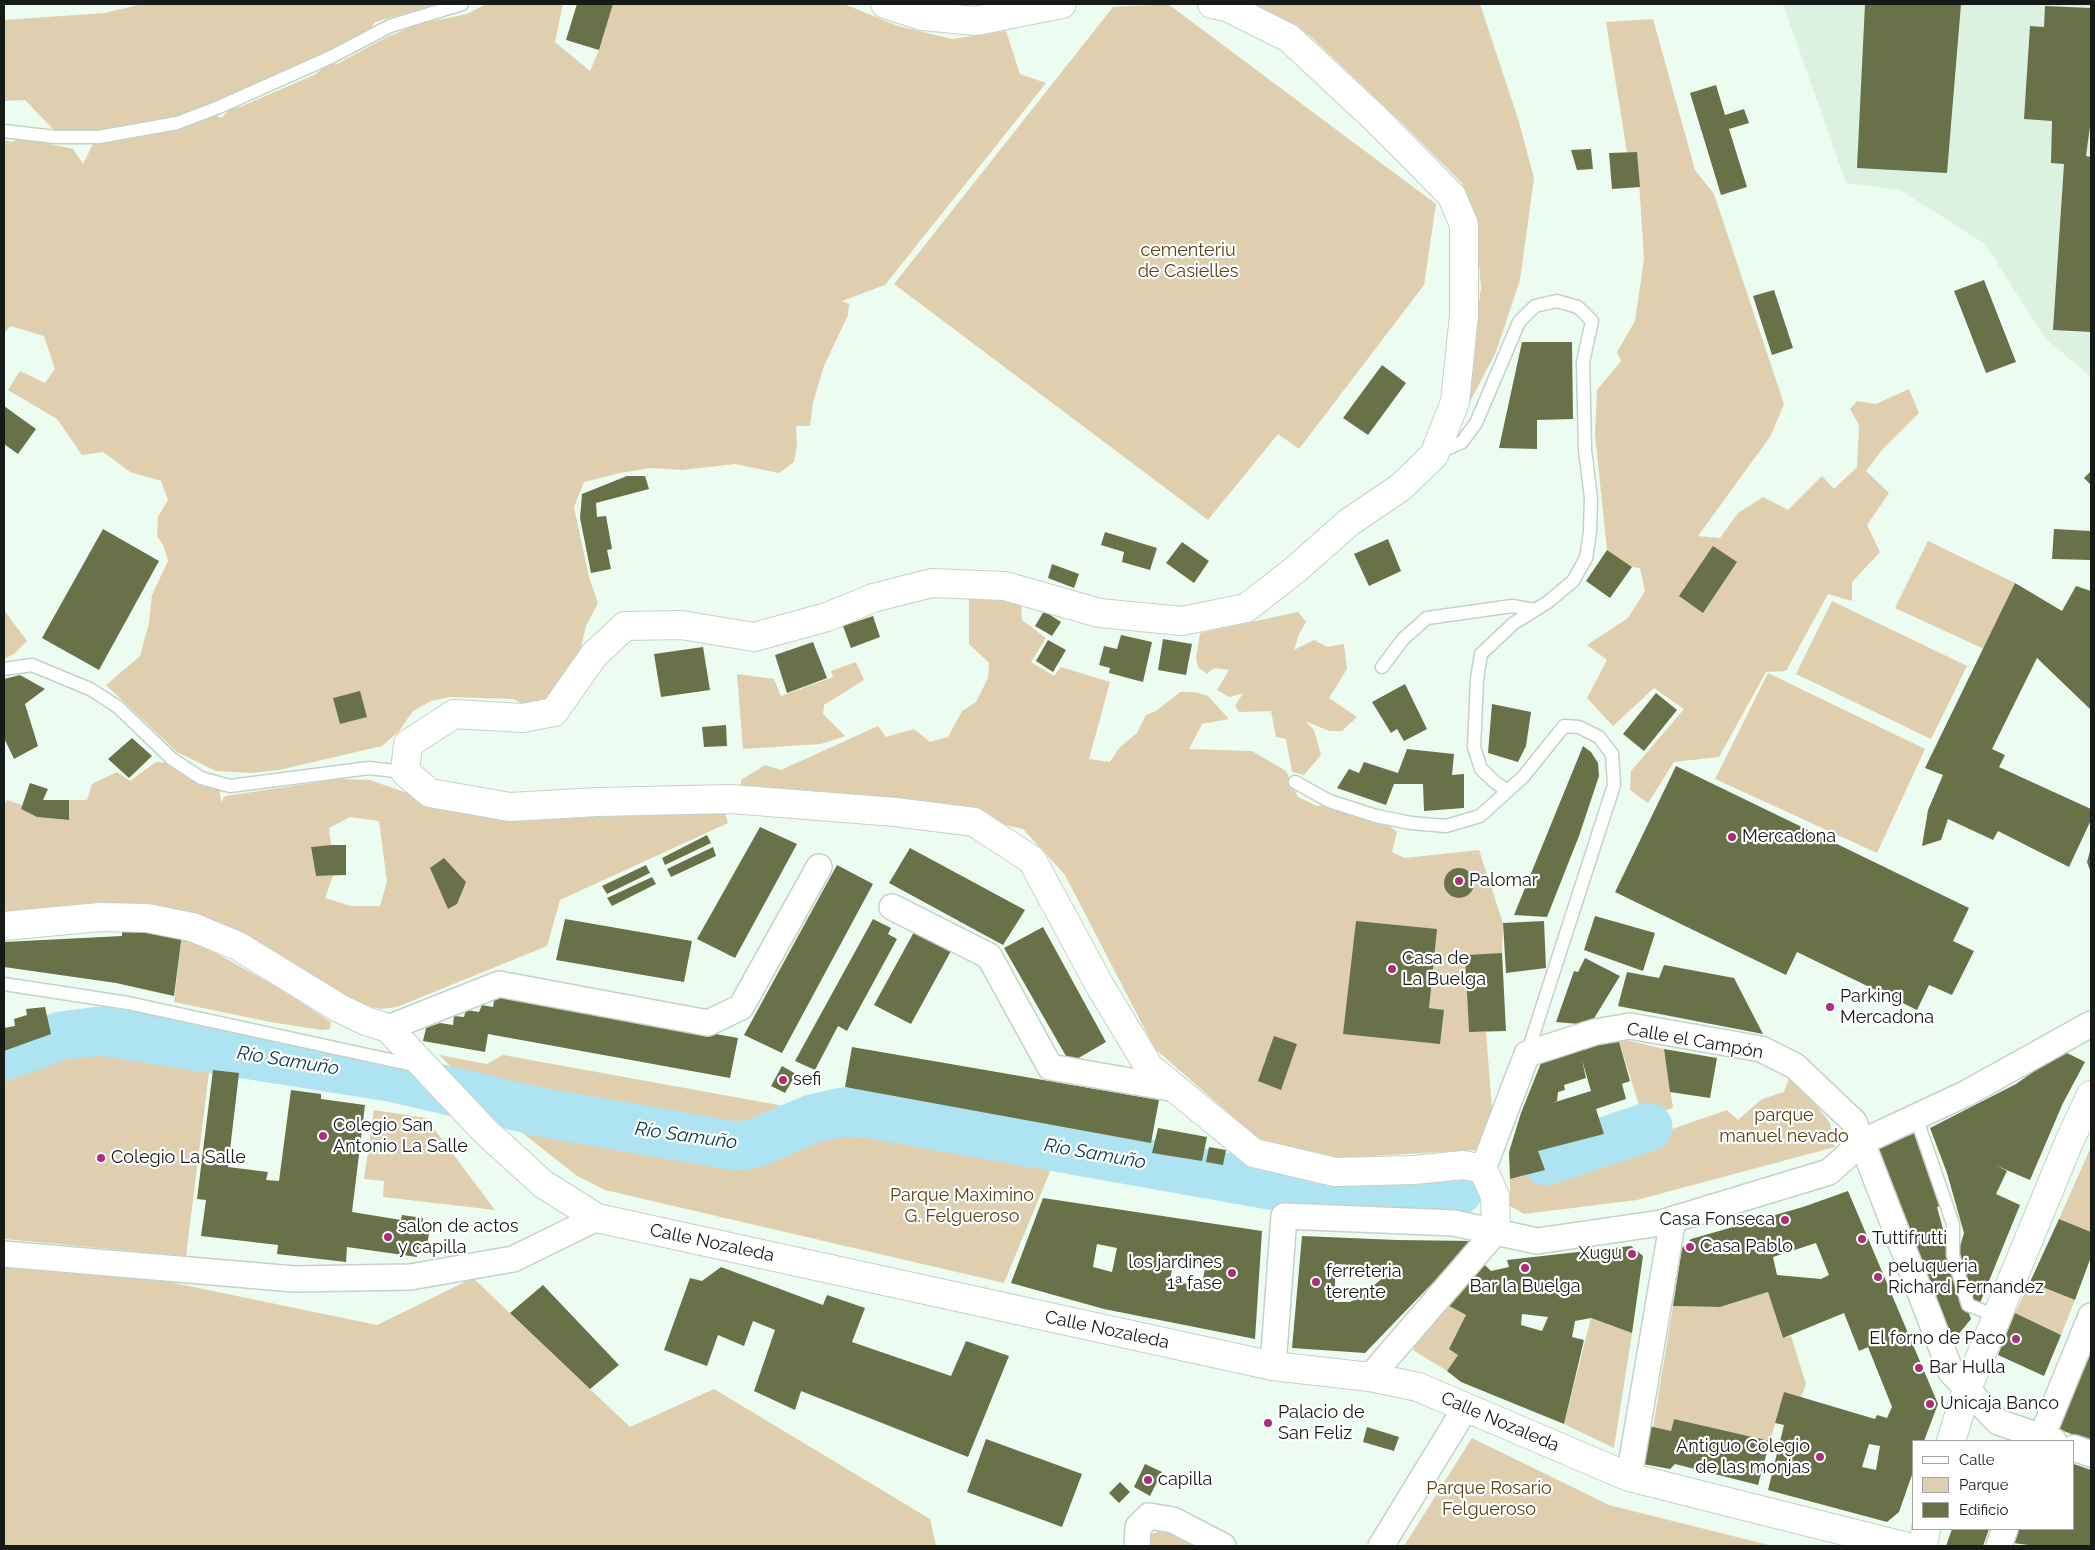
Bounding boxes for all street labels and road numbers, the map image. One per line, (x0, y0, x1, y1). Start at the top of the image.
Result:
street label: Calle el Campón (1625, 1018, 1765, 1064)
street label: Calle Nozaleda (648, 1219, 776, 1267)
street label: Calle Nozaleda (1043, 1306, 1171, 1354)
street label: Calle Nozaleda (1438, 1387, 1562, 1457)

